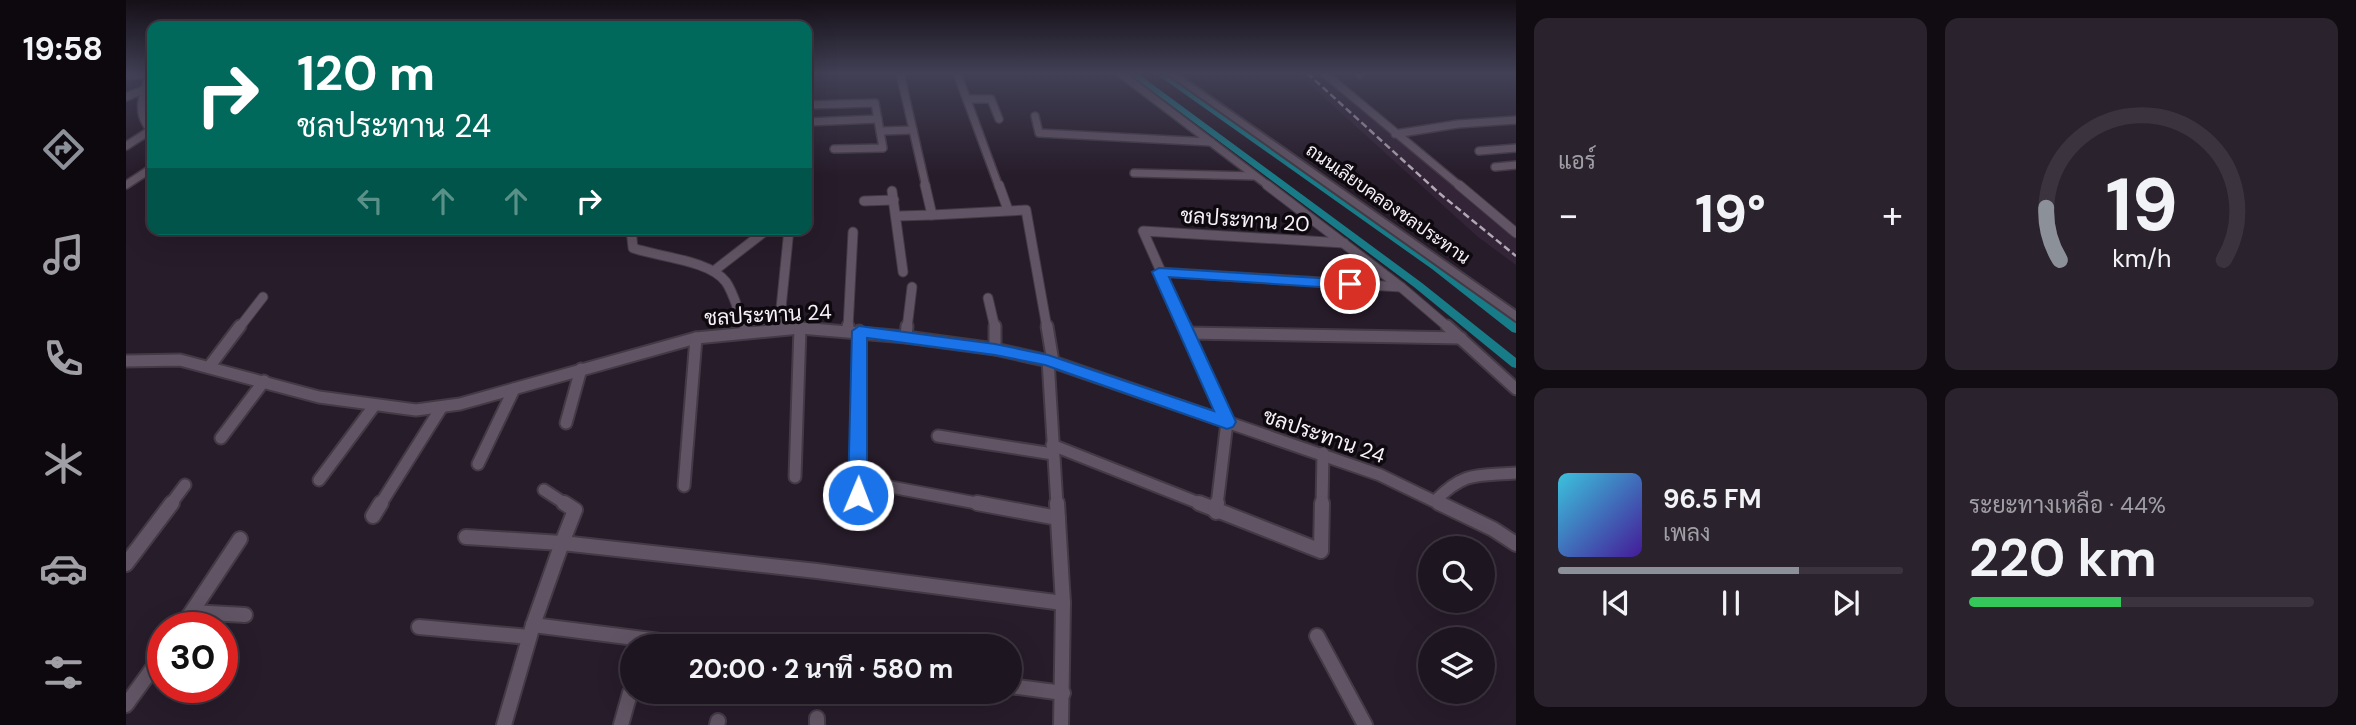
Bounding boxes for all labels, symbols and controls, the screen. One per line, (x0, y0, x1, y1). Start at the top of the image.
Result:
text: 19:58 (23, 28, 103, 70)
text: 120 m (297, 41, 435, 105)
icon: right (182, 49, 273, 140)
text: ชลประทาน 24 (297, 105, 491, 147)
icon: directions (39, 125, 88, 174)
street label: ถนนเลียบคลองชลประทาน (1301, 137, 1475, 270)
text: แอร์ (1558, 146, 1596, 176)
text: 19 (2105, 158, 2178, 253)
text: 19° (1695, 180, 1766, 248)
icon: left (351, 182, 389, 220)
icon: ahead (424, 182, 462, 220)
icon: ahead (497, 182, 535, 220)
icon: right (570, 182, 608, 220)
text: − (1558, 190, 1579, 240)
text: + (1882, 190, 1903, 240)
street label: ชลประทาน 20 (1180, 202, 1310, 238)
icon: music (39, 230, 88, 279)
text: km/h (2112, 242, 2171, 275)
pin (1320, 254, 1380, 314)
icon: arrive (1331, 265, 1369, 303)
street label: ชลประทาน 24 (704, 298, 833, 332)
icon: phone (39, 334, 88, 383)
street label: ชลประทาน 24 (1259, 402, 1389, 470)
icon: climate (39, 439, 88, 488)
position arrow (821, 458, 895, 532)
text: 96.5 FM (1663, 482, 1761, 516)
text: ระยะทางเหลือ · 44% (1969, 490, 2166, 520)
text: เพลง (1663, 518, 1710, 548)
text: 220 km (1969, 524, 2157, 592)
map controls (1418, 536, 1495, 704)
button: search (1418, 536, 1495, 613)
icon: car (39, 544, 88, 593)
icon: previous (1597, 584, 1635, 622)
icon: pause (1712, 584, 1750, 622)
icon: next (1827, 584, 1865, 622)
speed limit sign: 30 (147, 612, 238, 703)
button: layers (1418, 627, 1495, 704)
icon: filters (39, 648, 88, 697)
text: 20:00 · 2 นาที · 580 m (689, 652, 953, 686)

